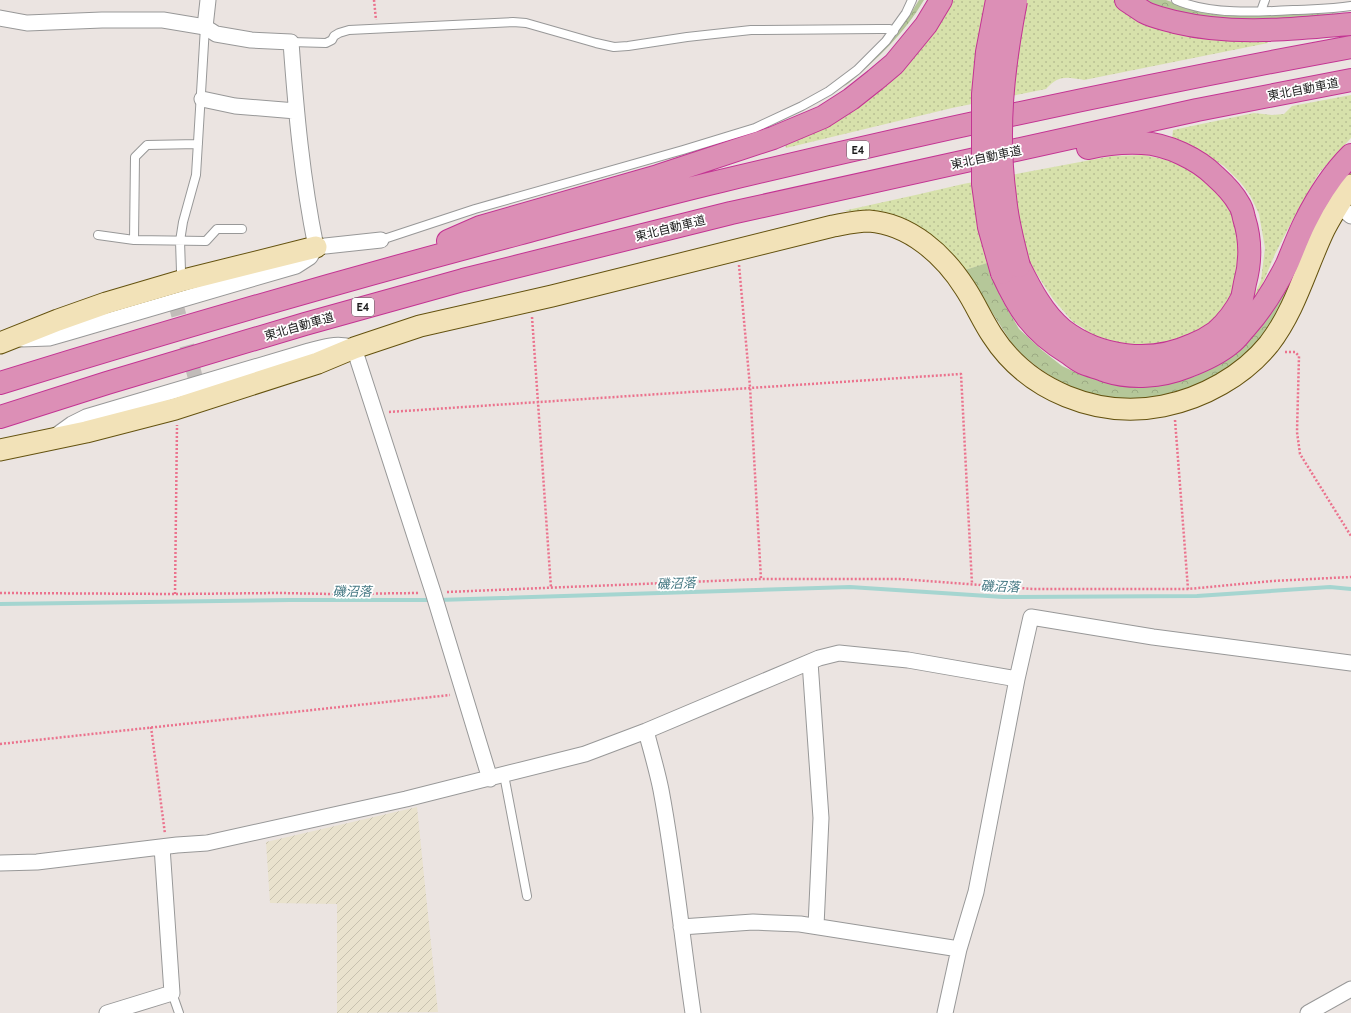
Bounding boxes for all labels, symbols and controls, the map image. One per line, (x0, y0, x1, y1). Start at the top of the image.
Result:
street label: 東北自動車道 (1266, 75, 1340, 103)
road number: E4 (847, 141, 869, 159)
street label: 東北自動車道 (949, 142, 1023, 172)
street label: 東北自動車道 (633, 212, 707, 244)
road number: E4 (352, 298, 374, 316)
street label: 東北自動車道 (262, 309, 336, 343)
water label: 磯沼落 (656, 574, 698, 592)
water label: 磯沼落 (980, 577, 1022, 595)
water label: 磯沼落 (332, 583, 373, 599)

